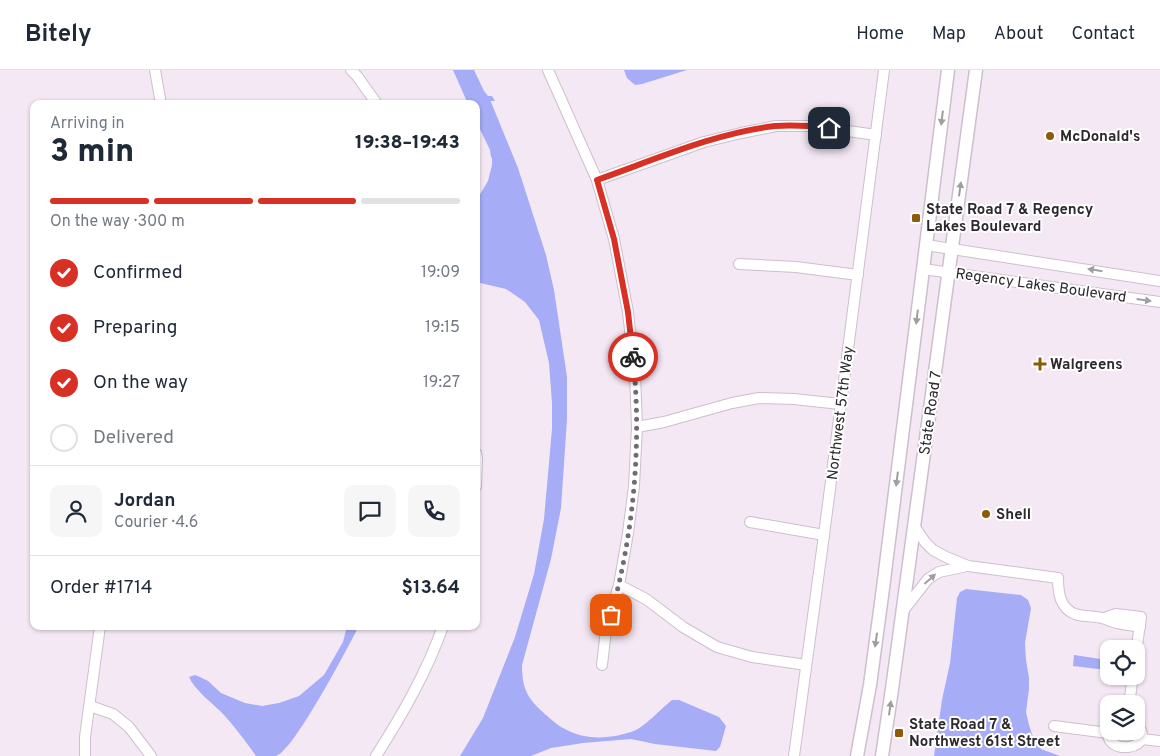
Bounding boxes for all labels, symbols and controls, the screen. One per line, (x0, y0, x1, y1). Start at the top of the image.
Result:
text: Bitely (25, 20, 92, 50)
text: Home (856, 23, 904, 46)
text: Map (932, 23, 966, 46)
text: About (994, 23, 1043, 46)
text: Contact (1071, 23, 1135, 46)
pin (808, 107, 850, 149)
one-way arrow (938, 111, 946, 127)
text: Arriving in (50, 114, 125, 134)
icon: home (815, 114, 843, 142)
place label: McDonald's (1060, 128, 1140, 147)
marker: McDonald's (1044, 130, 1056, 142)
text: 19:38–19:43 (355, 131, 460, 155)
text: 3 min (50, 133, 134, 173)
one-way arrow (956, 181, 964, 197)
place label: State Road 7 & Regency Lakes Boulevard (926, 201, 1094, 237)
text: On the way · 300 m (50, 212, 185, 232)
marker: State Road 7 & Regency Lakes Boulevard (910, 212, 922, 224)
icon: check (50, 259, 78, 287)
text: Confirmed (93, 261, 183, 285)
text: 19:09 (421, 263, 460, 283)
street label: Regency Lakes Boulevard (954, 265, 1127, 308)
one-way arrow (1086, 266, 1102, 274)
one-way arrow (1137, 296, 1153, 304)
one-way arrow (913, 310, 921, 326)
icon: check (50, 314, 78, 342)
text: Preparing (93, 316, 177, 340)
text: 19:15 (425, 318, 460, 338)
courier (608, 332, 658, 382)
icon: bike (619, 343, 647, 371)
street label: Northwest 57th Way (824, 345, 859, 481)
place label: Walgreens (1050, 356, 1123, 375)
marker: Walgreens (1034, 358, 1046, 370)
icon: check (50, 369, 78, 397)
street label: State Road 7 (916, 370, 947, 456)
text: On the way (93, 371, 188, 395)
text: 19:27 (423, 373, 460, 393)
text: Delivered (93, 426, 174, 450)
one-way arrow (893, 471, 901, 487)
button: person (50, 485, 102, 537)
button: chat (344, 485, 396, 537)
button: phone (408, 485, 460, 537)
text: Jordan (114, 489, 176, 513)
place label: Shell (996, 506, 1031, 525)
marker: Shell (980, 508, 992, 520)
text: Courier · 4.6 (114, 513, 198, 533)
one-way arrow (923, 574, 936, 585)
text: Order #1714 (50, 576, 153, 600)
text: $13.64 (401, 576, 460, 600)
pin (590, 594, 632, 636)
icon: bag (597, 601, 625, 629)
one-way arrow (872, 632, 880, 648)
map controls (1100, 640, 1145, 740)
button: locate (1100, 640, 1145, 685)
button: layers (1100, 695, 1145, 740)
one-way arrow (886, 699, 894, 715)
place label: State Road 7 & Northwest 61st Street (909, 716, 1060, 752)
marker: State Road 7 & Northwest 61st Street (893, 727, 905, 739)

